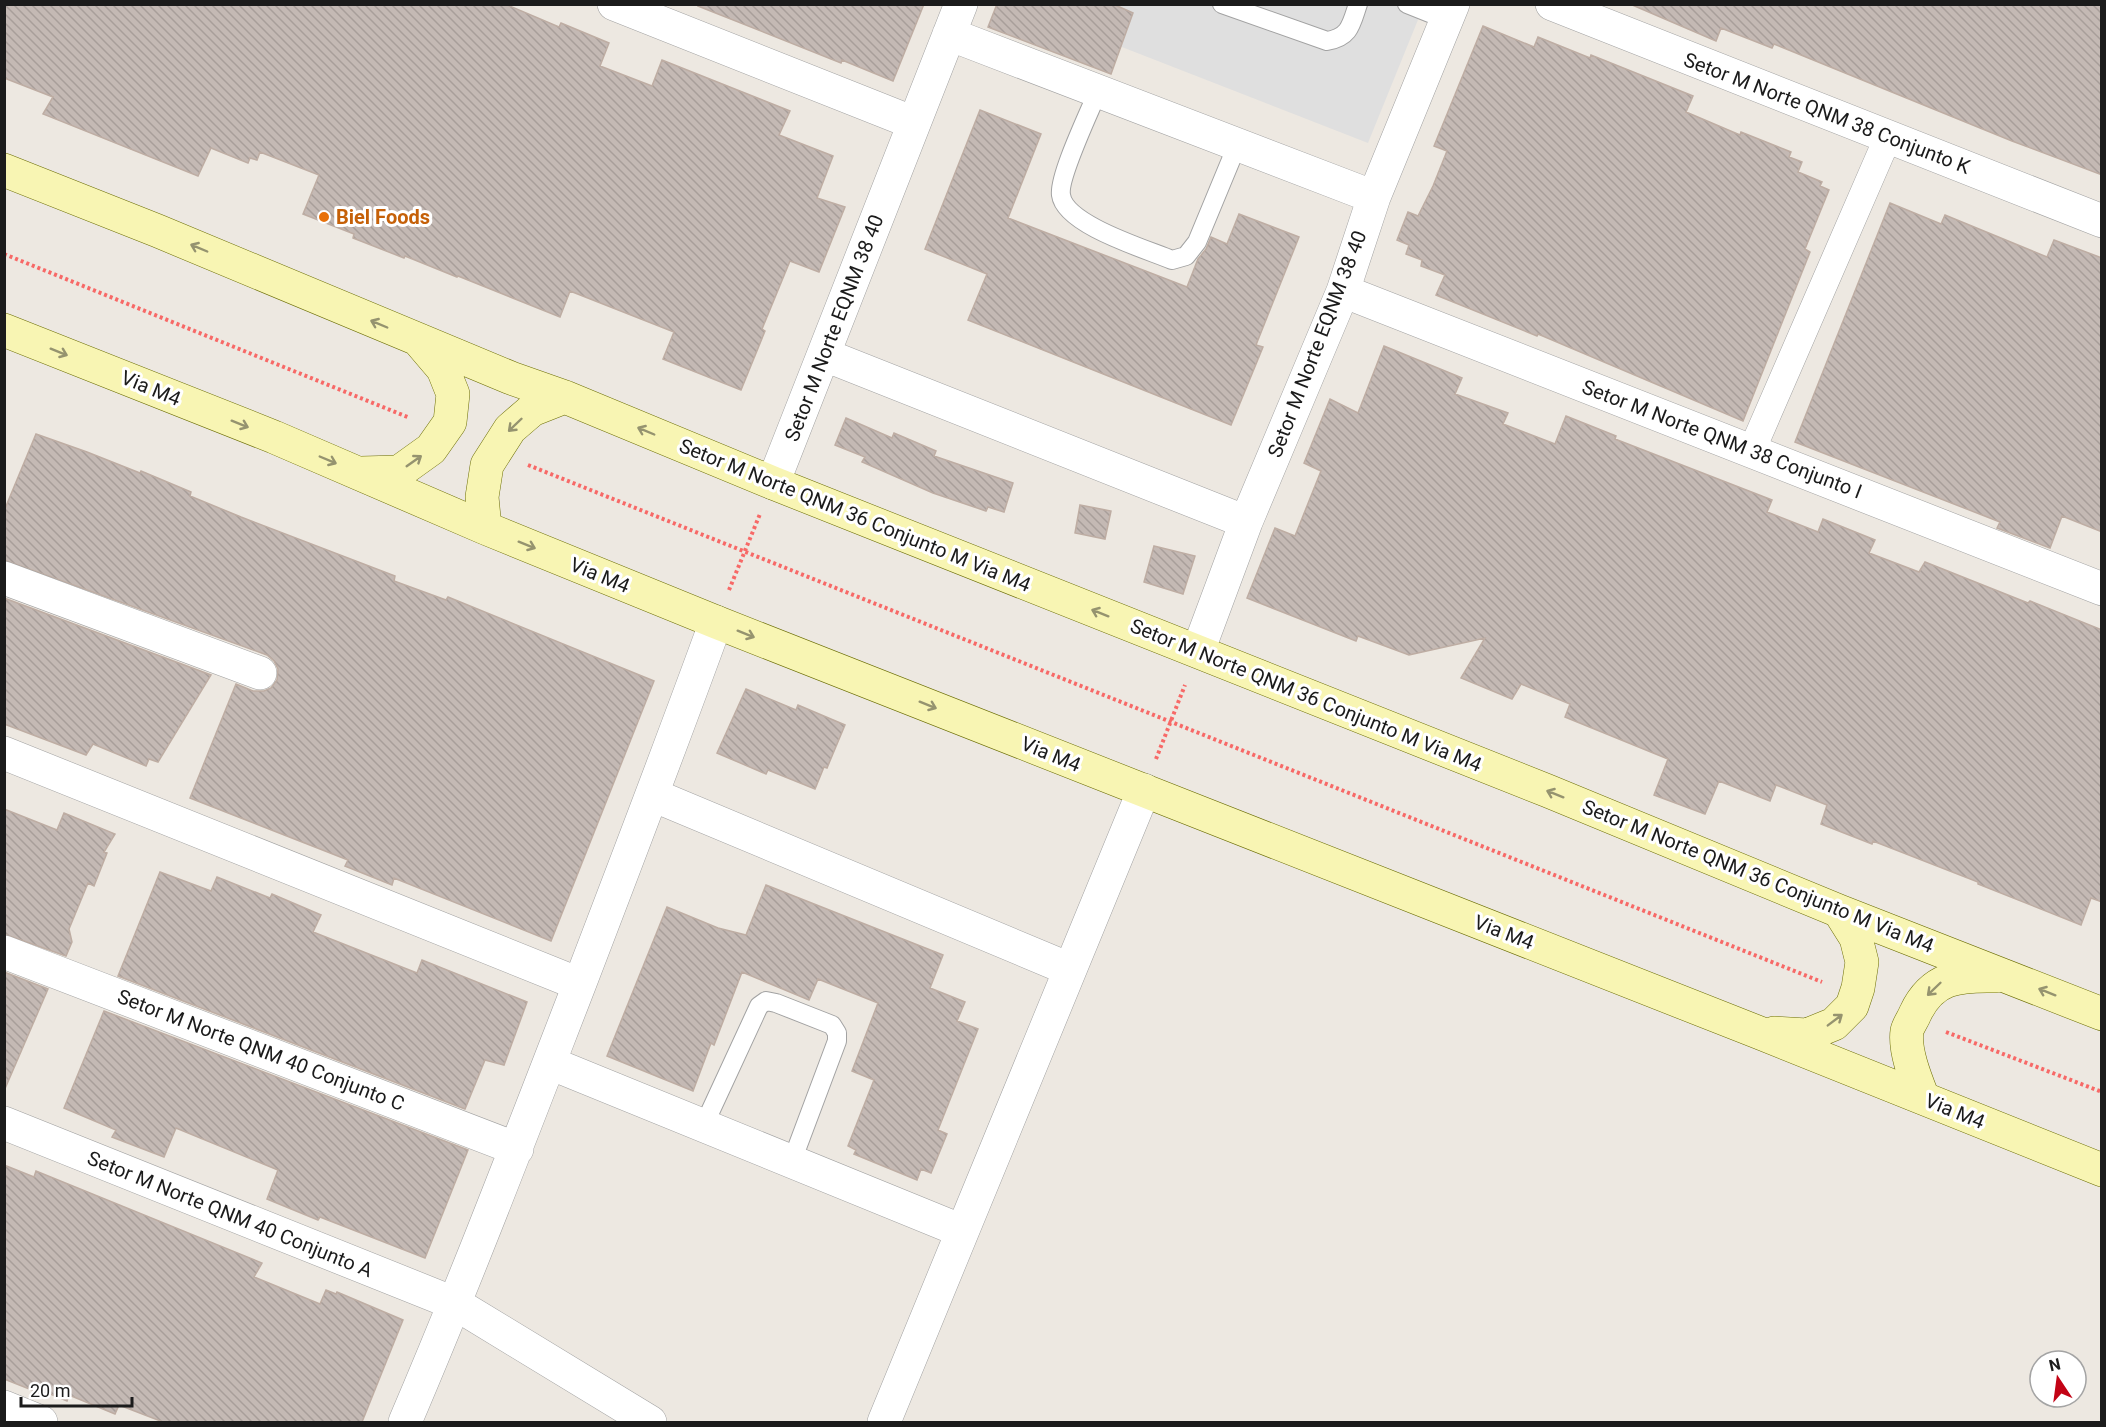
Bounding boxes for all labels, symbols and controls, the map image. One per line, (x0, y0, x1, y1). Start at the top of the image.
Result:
street label: Setor M Norte QNM 38 Conjunto K (1680, 47, 1974, 179)
place label: Biel Foods (336, 205, 430, 229)
marker: Biel Foods (317, 210, 331, 224)
street label: Setor M Norte EQNM 38 40 (780, 211, 888, 445)
street label: Setor M Norte EQNM 38 40 (1263, 227, 1371, 461)
one-way arrow (190, 242, 209, 253)
one-way arrow (370, 318, 388, 329)
one-way arrow (49, 347, 68, 358)
street label: Via M4 (118, 365, 184, 411)
street label: Setor M Norte QNM 38 Conjunto I (1579, 374, 1865, 504)
one-way arrow (508, 418, 523, 433)
one-way arrow (230, 419, 249, 430)
one-way arrow (638, 425, 656, 436)
street label: Setor M Norte QNM 36 Conjunto M Via M4 (676, 433, 1034, 597)
one-way arrow (318, 455, 337, 466)
one-way arrow (405, 455, 422, 467)
one-way arrow (517, 540, 535, 551)
street label: Via M4 (567, 552, 633, 598)
one-way arrow (1092, 607, 1110, 618)
street label: Setor M Norte QNM 36 Conjunto M Via M4 (1127, 613, 1485, 777)
one-way arrow (737, 629, 755, 640)
one-way arrow (918, 700, 937, 711)
street label: Via M4 (1018, 731, 1084, 777)
one-way arrow (1546, 788, 1564, 799)
street label: Setor M Norte QNM 36 Conjunto M Via M4 (1579, 794, 1937, 958)
street label: Via M4 (1471, 910, 1537, 954)
one-way arrow (1926, 982, 1941, 997)
street label: Setor M Norte QNM 40 Conjunto C (114, 984, 408, 1116)
one-way arrow (2039, 986, 2057, 997)
one-way arrow (1827, 1014, 1843, 1027)
street label: Via M4 (1922, 1088, 1988, 1134)
street label: Setor M Norte QNM 40 Conjunto A (84, 1146, 376, 1282)
north arrow (2028, 1349, 2088, 1409)
text: N (2047, 1354, 2062, 1375)
scale bar (21, 1370, 132, 1408)
text: 20 m (30, 1380, 70, 1401)

